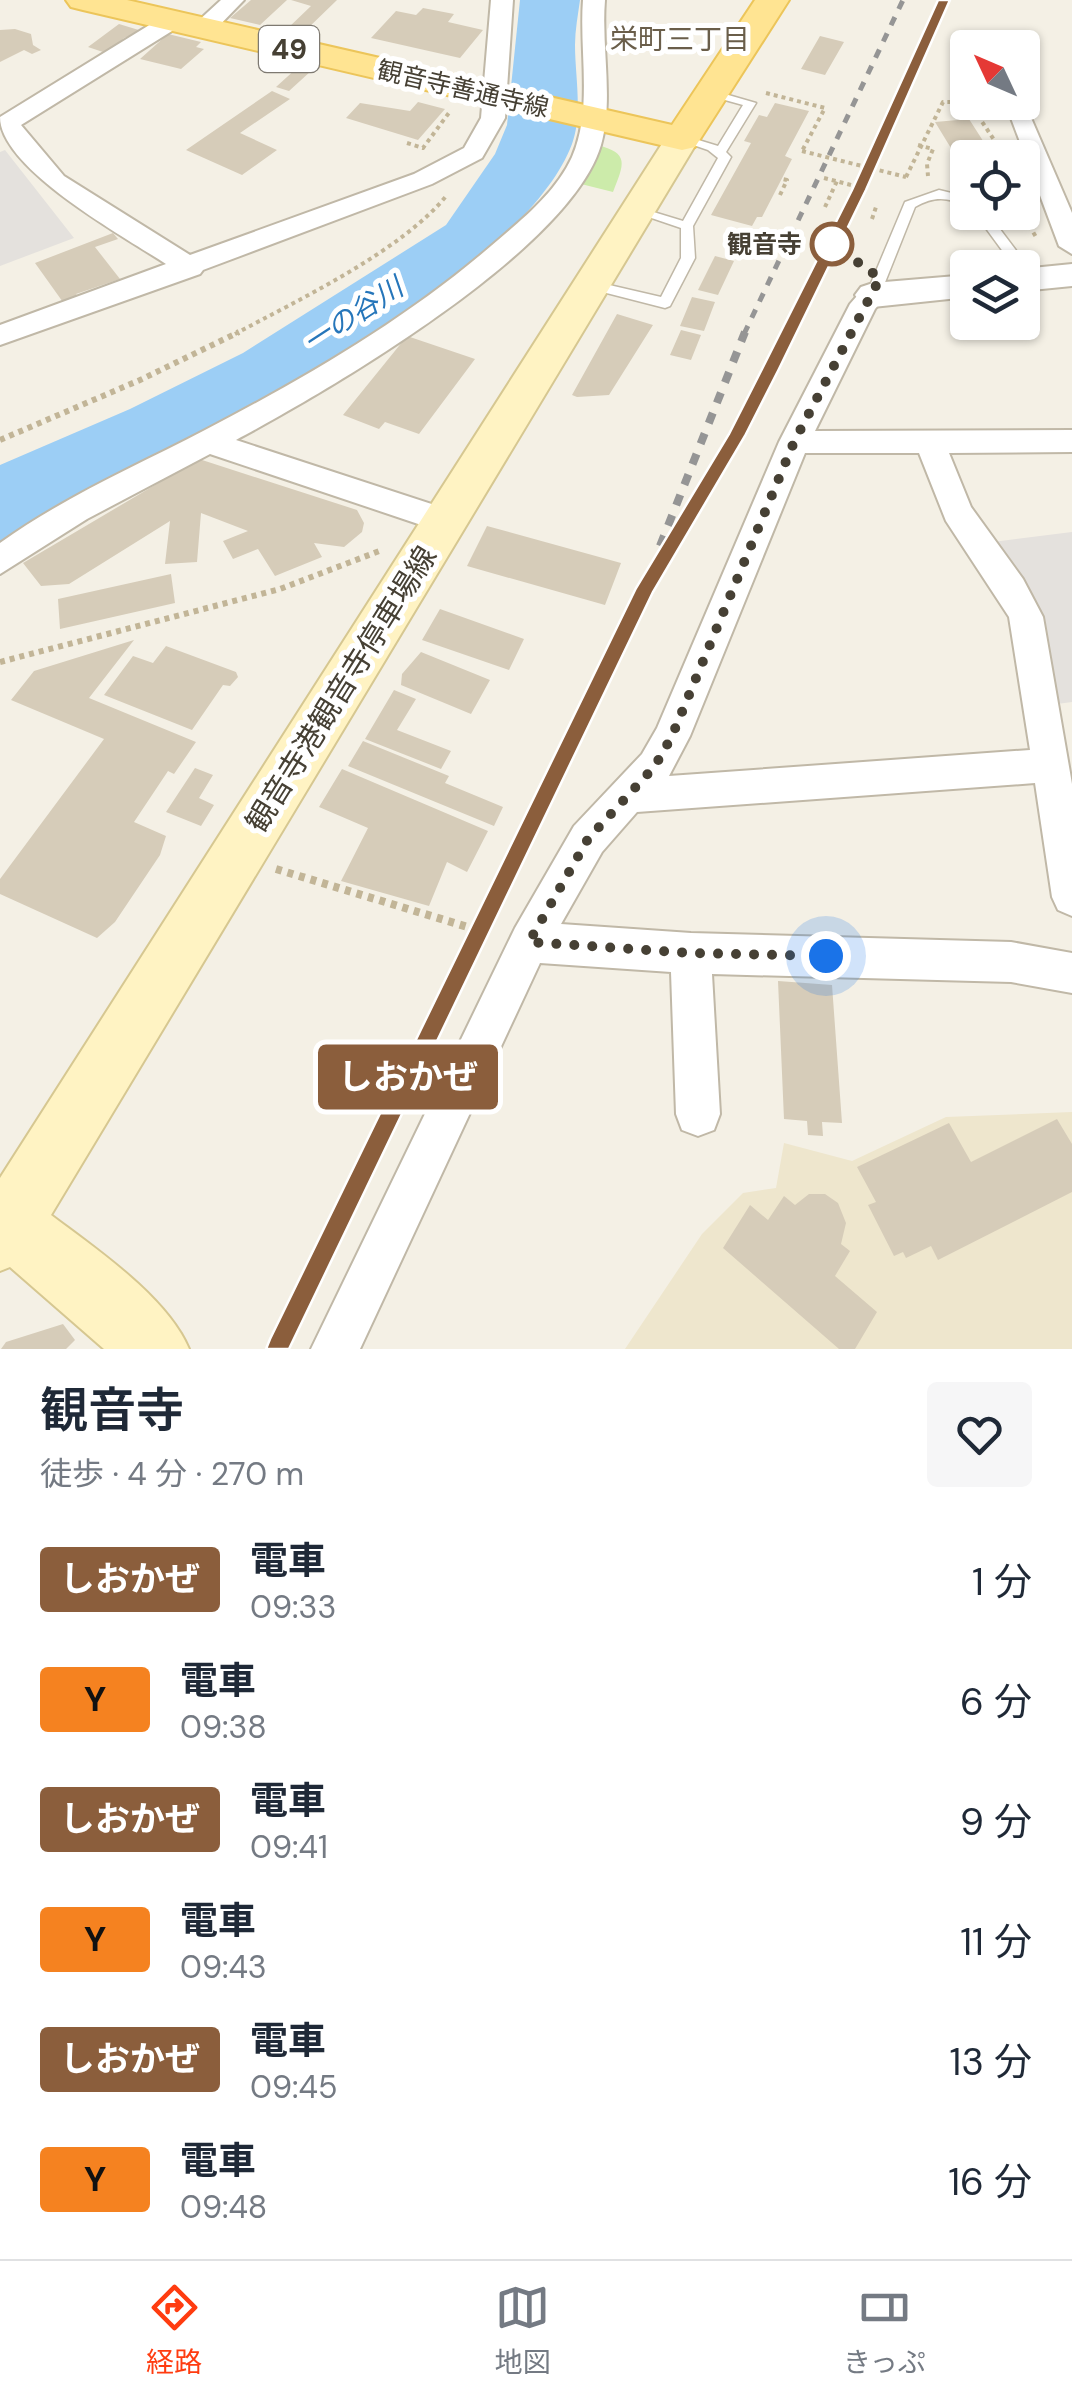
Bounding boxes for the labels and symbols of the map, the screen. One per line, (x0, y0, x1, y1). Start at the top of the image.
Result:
district label: 栄町三丁目 (610, 21, 750, 58)
road number: 49 (259, 26, 319, 72)
north arrow (950, 30, 1040, 120)
street label: 観音寺善通寺線 (374, 53, 552, 125)
marker: 観音寺 (811, 223, 853, 265)
place label: 観音寺 (727, 228, 802, 261)
water label: 一の谷川 (296, 267, 413, 361)
street label: 観音寺港観音寺停車場線 (237, 539, 445, 839)
your location (801, 931, 851, 981)
line badge: しおかぜ (338, 1044, 478, 1110)

